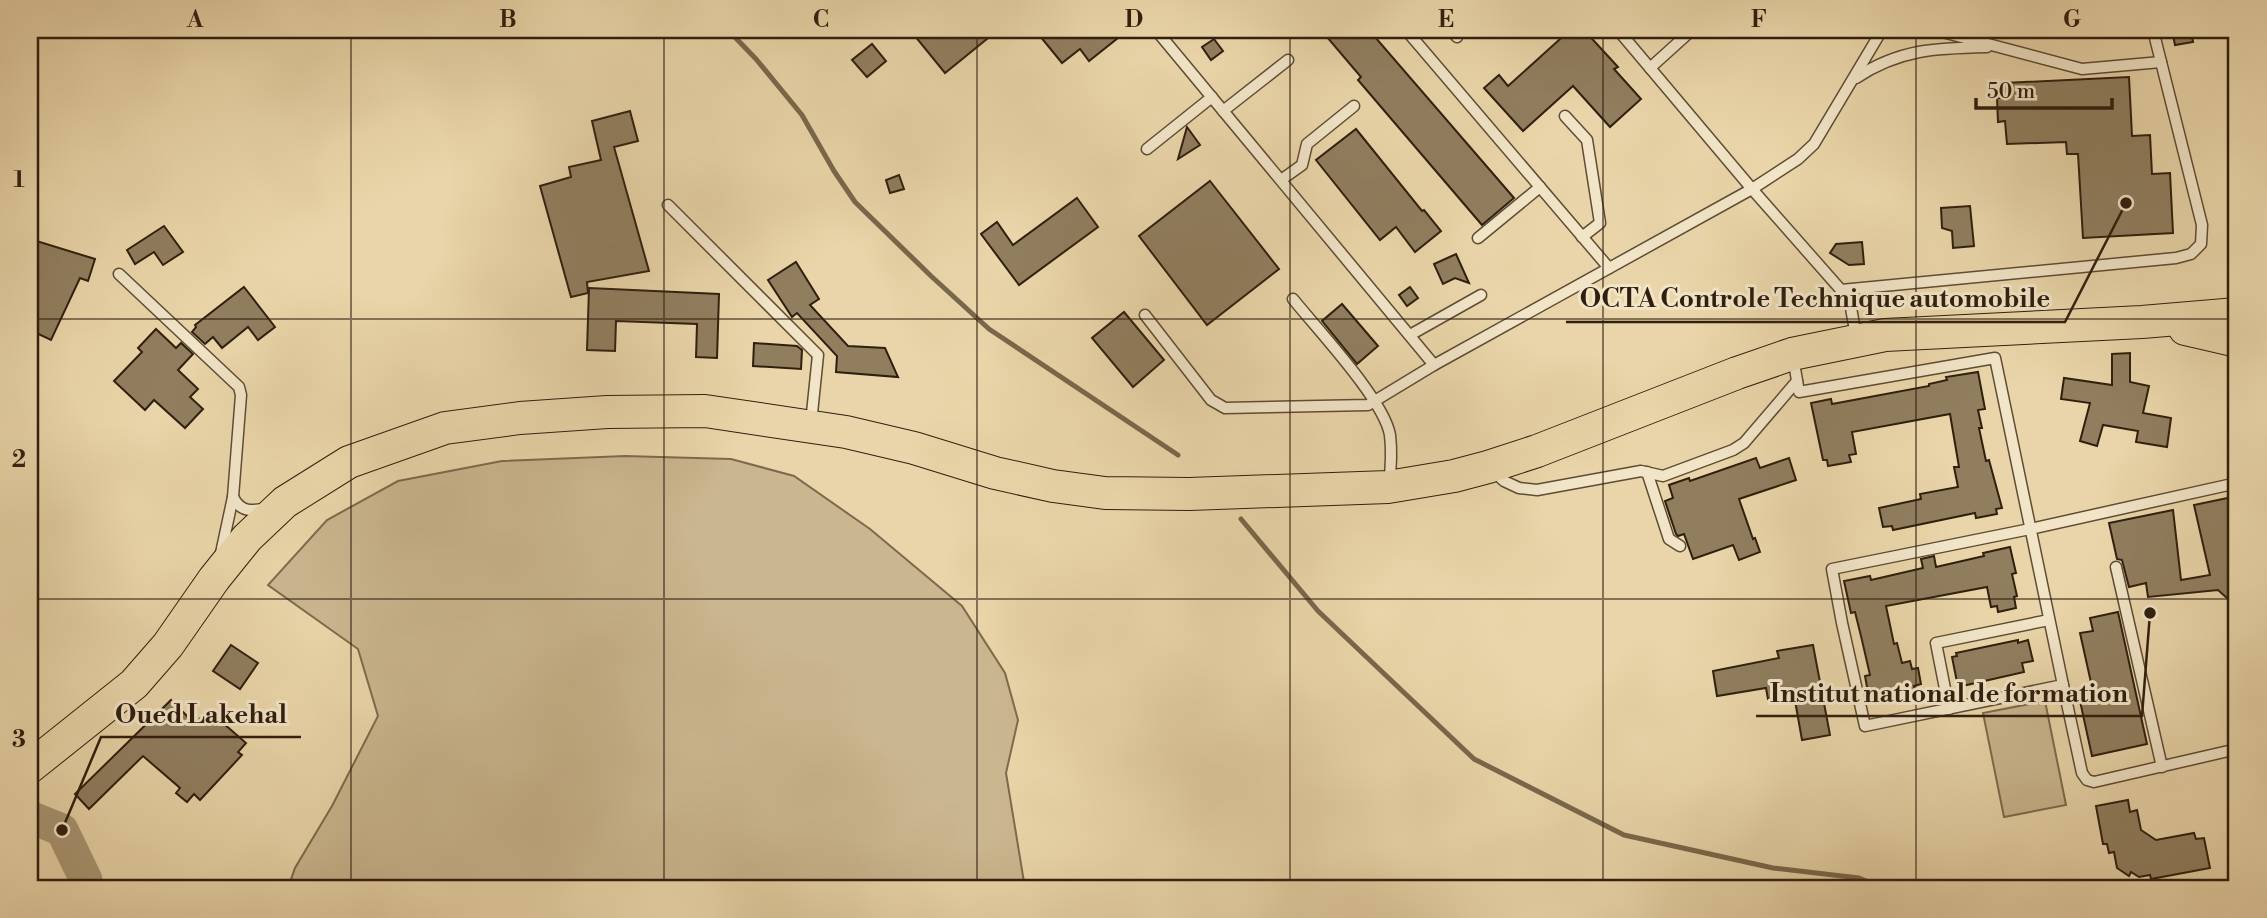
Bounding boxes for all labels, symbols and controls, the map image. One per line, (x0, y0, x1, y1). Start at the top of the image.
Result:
text: A (186, 6, 204, 34)
text: B (499, 6, 517, 34)
text: C (813, 6, 829, 34)
text: D (1125, 6, 1143, 34)
text: E (1438, 6, 1454, 34)
text: F (1751, 6, 1767, 34)
text: G (2063, 6, 2081, 34)
scale bar (1976, 66, 2113, 110)
text: 50 m (1987, 79, 2035, 105)
text: 1 (13, 166, 25, 194)
callout: OCTA Controle Technique automobile (1566, 275, 2065, 322)
text: OCTA Controle Technique automobile (1580, 283, 2050, 315)
text: 2 (12, 446, 26, 474)
callout: Institut national de formation (1756, 669, 2142, 716)
text: Institut national de formation (1770, 678, 2128, 710)
callout: Oued Lakehal (101, 690, 301, 737)
text: Oued Lakehal (115, 699, 287, 731)
text: 3 (12, 726, 26, 754)

